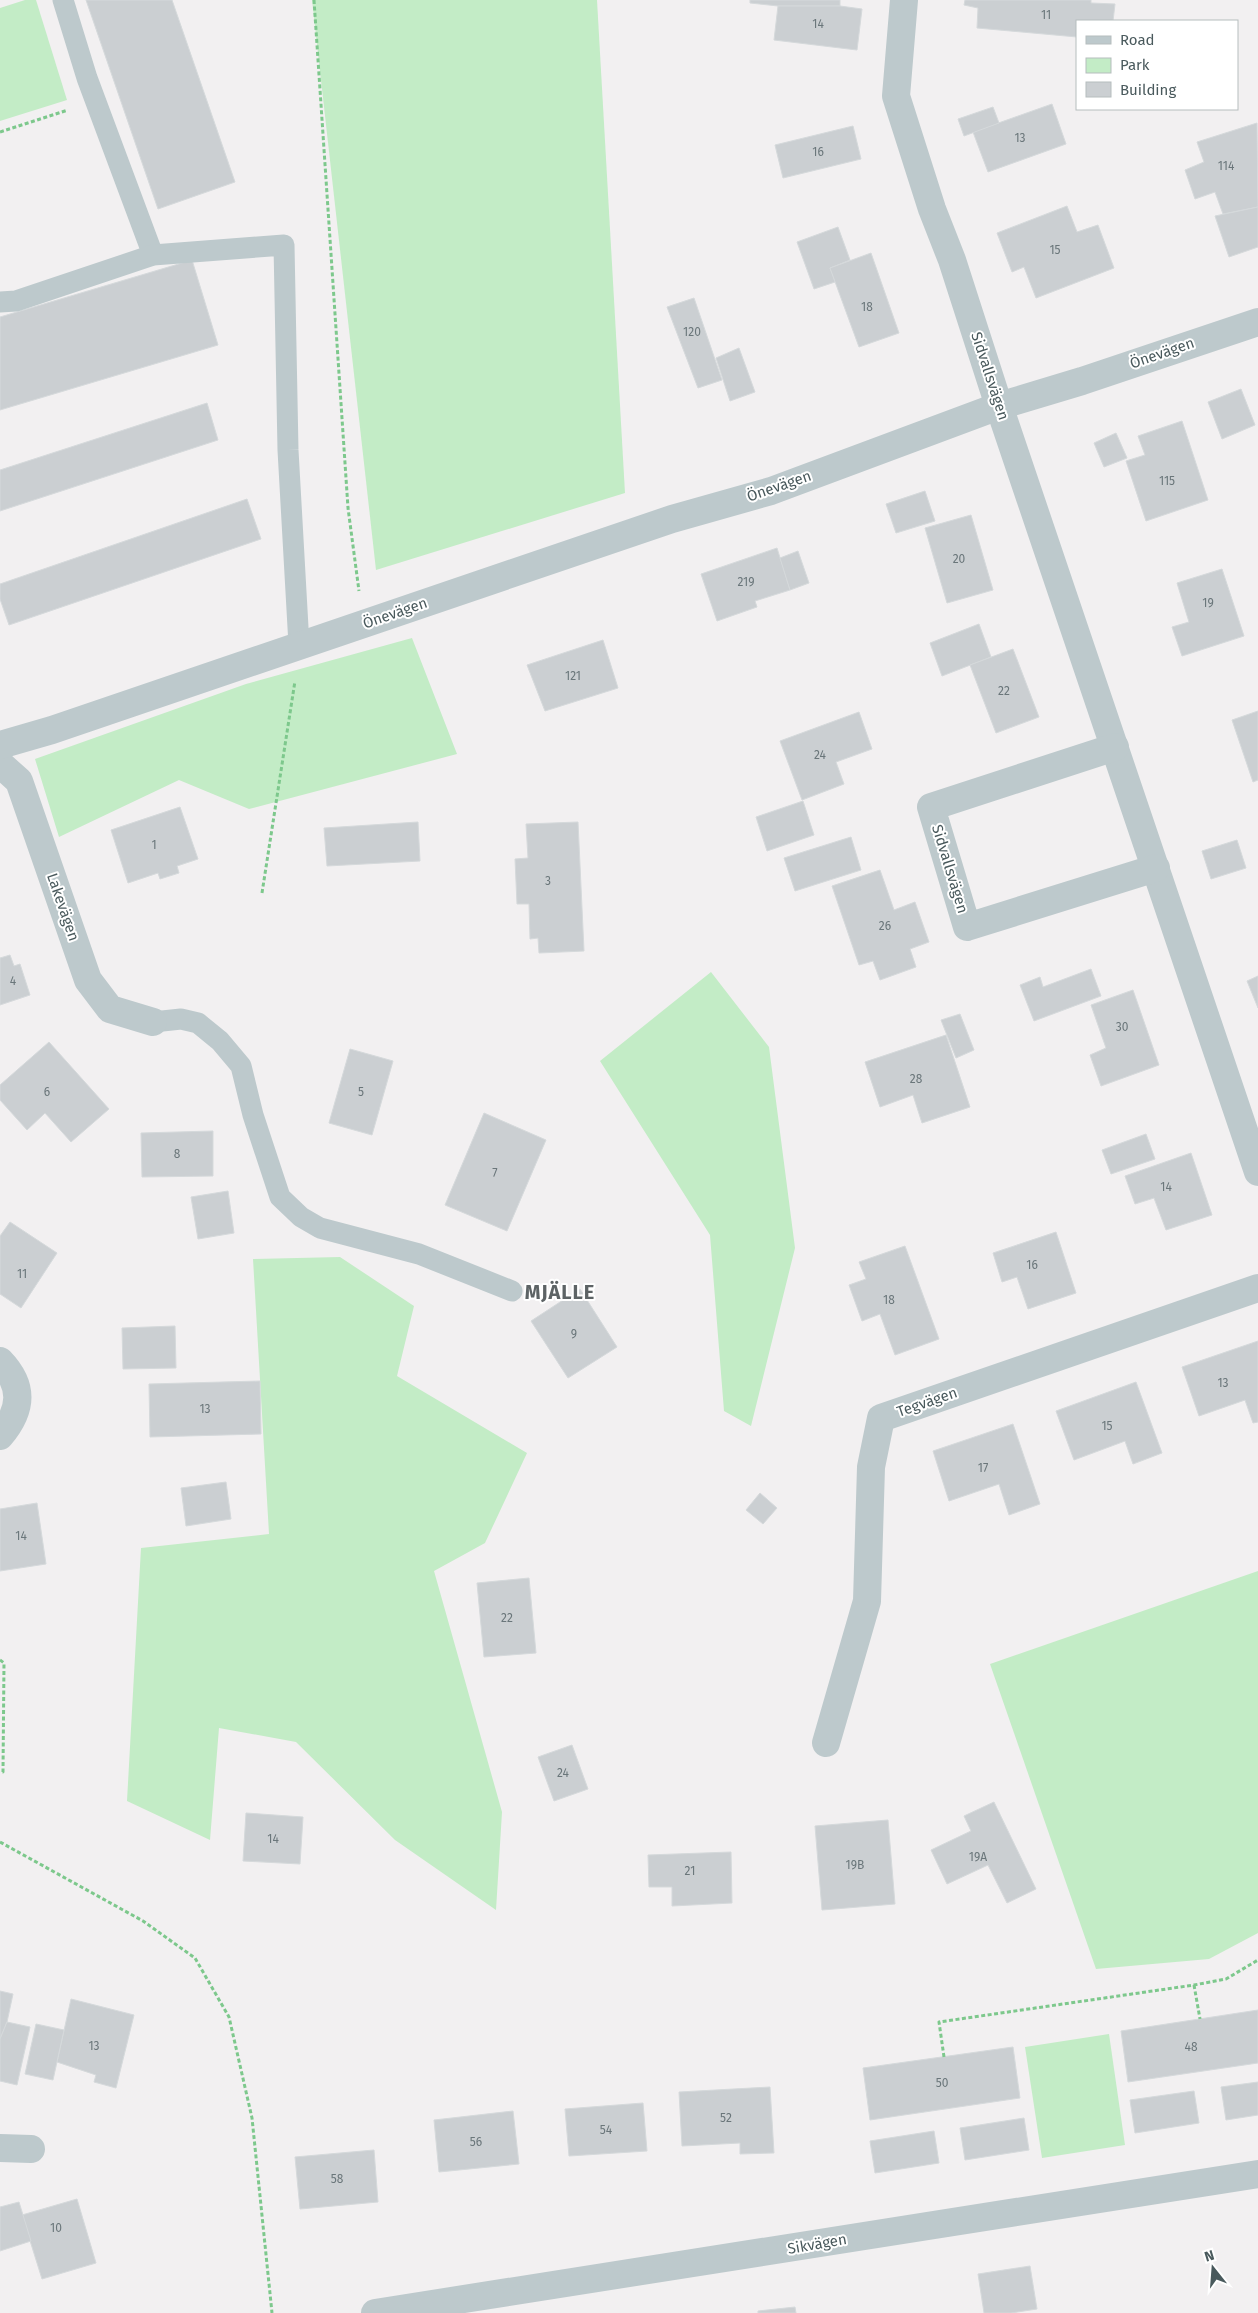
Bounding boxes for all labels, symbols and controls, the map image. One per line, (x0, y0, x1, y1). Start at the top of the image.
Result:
house number: 11 (1041, 8, 1051, 22)
house number: 14 (812, 17, 824, 31)
legend (1076, 20, 1238, 110)
text: Road (1120, 31, 1155, 49)
text: Park (1120, 56, 1150, 74)
text: Building (1120, 81, 1176, 99)
house number: 13 (1014, 131, 1026, 145)
house number: 16 (812, 145, 824, 159)
house number: 114 (1218, 159, 1235, 173)
house number: 15 (1049, 243, 1061, 257)
house number: 18 (861, 300, 873, 314)
house number: 120 (683, 325, 701, 339)
street label: Sidvallsvägen (967, 330, 1013, 422)
street label: Önevägen (1127, 334, 1197, 372)
street label: Önevägen (744, 467, 814, 505)
house number: 115 (1159, 474, 1175, 488)
house number: 20 (953, 552, 966, 566)
house number: 219 (737, 575, 755, 589)
street label: Önevägen (360, 594, 430, 632)
house number: 19 (1202, 596, 1214, 610)
house number: 121 (565, 669, 581, 683)
house number: 22 (998, 684, 1010, 698)
house number: 24 (814, 748, 827, 762)
street label: Sidvallsvägen (928, 822, 972, 916)
house number: 1 (151, 838, 157, 852)
street label: Lakevägen (43, 871, 83, 943)
house number: 3 (545, 874, 551, 888)
house number: 26 (879, 919, 891, 933)
house number: 4 (10, 974, 17, 988)
house number: 30 (1116, 1020, 1129, 1034)
house number: 28 (910, 1072, 923, 1086)
house number: 6 (44, 1085, 50, 1099)
house number: 5 (358, 1085, 364, 1099)
house number: 8 (174, 1147, 181, 1161)
house number: 7 (492, 1166, 498, 1180)
house number: 14 (1160, 1180, 1172, 1194)
house number: 16 (1026, 1258, 1038, 1272)
house number: 11 (17, 1267, 27, 1281)
district label: MJÄLLE (525, 1280, 595, 1304)
house number: 18 (883, 1293, 895, 1307)
house number: 9 (571, 1327, 577, 1341)
house number: 13 (1217, 1376, 1229, 1390)
street label: Tegvägen (894, 1383, 960, 1421)
house number: 13 (199, 1402, 211, 1416)
house number: 15 (1101, 1419, 1113, 1433)
house number: 17 (978, 1461, 988, 1475)
house number: 14 (15, 1529, 27, 1543)
house number: 22 (501, 1611, 513, 1625)
house number: 24 (557, 1766, 570, 1780)
house number: 14 (267, 1832, 279, 1846)
house number: 19A (969, 1850, 987, 1864)
house number: 19B (846, 1858, 864, 1872)
house number: 21 (685, 1864, 695, 1878)
house number: 13 (88, 2039, 100, 2053)
house number: 48 (1185, 2040, 1198, 2054)
house number: 50 (936, 2076, 949, 2090)
house number: 52 (720, 2111, 732, 2125)
house number: 54 (600, 2123, 613, 2137)
house number: 56 (470, 2135, 482, 2149)
house number: 58 (331, 2172, 344, 2186)
house number: 10 (50, 2221, 62, 2235)
street label: Sikvägen (786, 2230, 848, 2258)
north arrow (1188, 2243, 1238, 2293)
text: N (1202, 2247, 1216, 2266)

